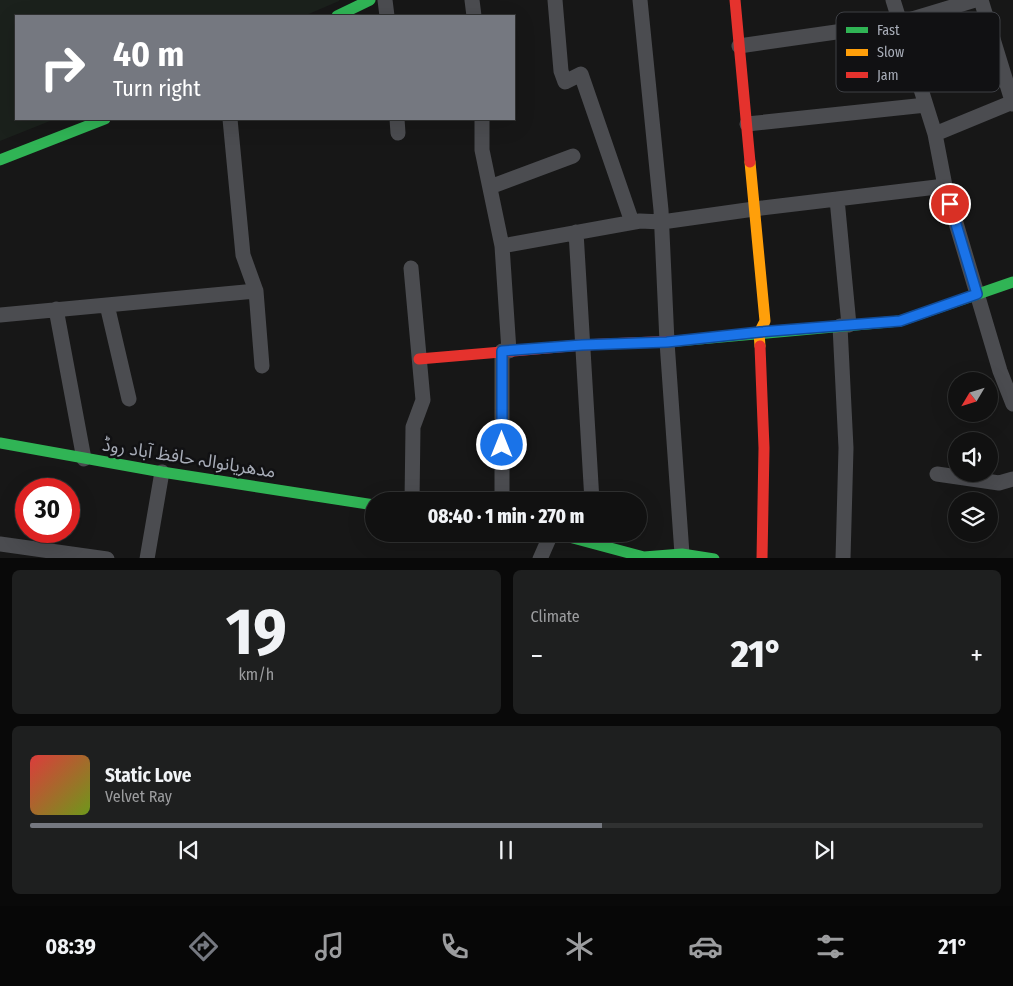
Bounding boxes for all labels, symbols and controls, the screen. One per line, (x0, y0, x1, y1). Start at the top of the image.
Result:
legend (836, 12, 1000, 92)
text: Fast (877, 22, 900, 39)
text: 40 m (113, 33, 184, 75)
icon: right (30, 35, 95, 100)
text: Slow (877, 44, 904, 61)
text: Jam (877, 67, 898, 84)
text: Turn right (113, 75, 201, 102)
pin (929, 183, 971, 225)
icon: arrive (936, 190, 964, 218)
north arrow (948, 372, 998, 422)
map controls (948, 372, 998, 542)
position arrow (475, 418, 527, 470)
button: sound (948, 432, 998, 482)
street label: مدھریانوالہ حافظ آباد روڈ (101, 433, 277, 483)
speed limit sign: 30 (15, 478, 80, 543)
button: layers (948, 492, 998, 542)
text: 08:40 · 1 min · 270 m (428, 505, 584, 528)
text: 19 (226, 593, 287, 671)
text: Climate (531, 607, 580, 626)
text: 21° (731, 631, 782, 677)
text: − (531, 639, 543, 672)
text: + (970, 639, 983, 672)
text: km/h (238, 665, 274, 684)
text: Static Love (105, 764, 192, 787)
text: Velvet Ray (105, 787, 172, 806)
icon: previous (175, 836, 203, 864)
icon: pause (492, 836, 520, 864)
icon: next (810, 836, 838, 864)
icon: directions (186, 929, 221, 964)
icon: music (312, 929, 347, 964)
icon: phone (437, 929, 472, 964)
icon: climate (562, 929, 597, 964)
icon: car (688, 929, 723, 964)
icon: filters (813, 929, 848, 964)
text: 08:39 (45, 933, 96, 960)
text: 21° (938, 933, 968, 960)

